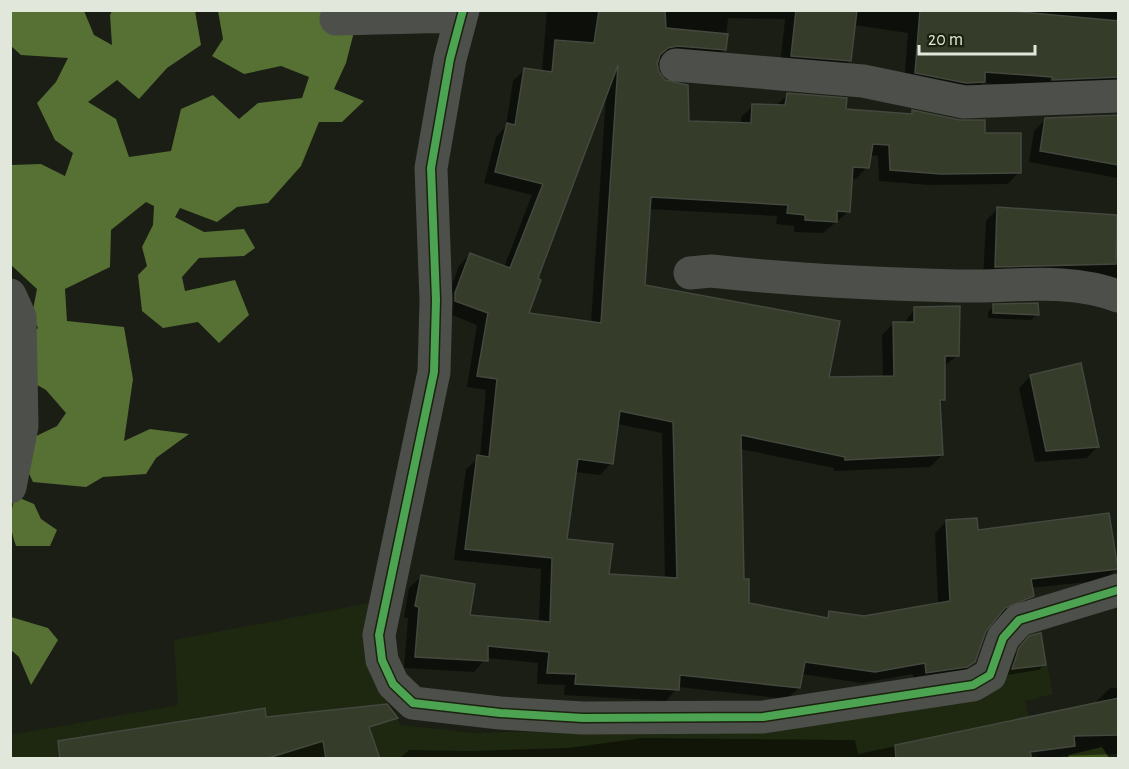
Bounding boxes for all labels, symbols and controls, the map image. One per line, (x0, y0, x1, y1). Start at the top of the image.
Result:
scale bar (919, 18, 1034, 56)
text: 20 m (928, 31, 963, 49)

